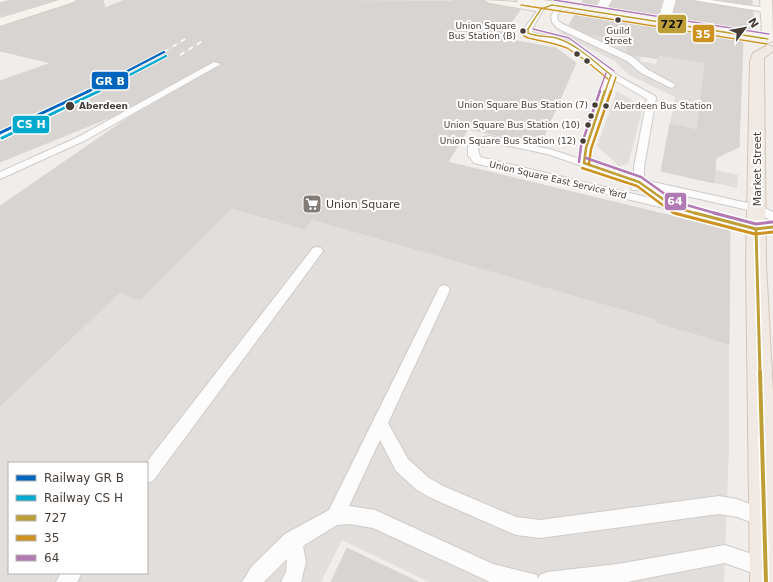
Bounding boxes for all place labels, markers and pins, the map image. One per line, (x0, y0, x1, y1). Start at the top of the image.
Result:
marker: Guild Street (613, 15, 623, 25)
place label: Union Square Bus Station (B) (449, 21, 516, 41)
marker: Union Square Bus Station (B) (518, 26, 528, 36)
place label: Guild Street (604, 26, 632, 46)
unlabelled marker (572, 49, 582, 59)
unlabelled marker (582, 56, 592, 66)
marker: Aberdeen (64, 100, 76, 112)
place label: Union Square Bus Station (7) (458, 100, 588, 110)
marker: Union Square Bus Station (7) (590, 100, 600, 110)
place label: Aberdeen (79, 101, 128, 111)
marker: Aberdeen Bus Station (601, 101, 611, 111)
place label: Aberdeen Bus Station (614, 101, 712, 111)
unlabelled marker (586, 111, 596, 121)
place label: Union Square Bus Station (10) (444, 120, 580, 130)
marker: Union Square Bus Station (10) (583, 120, 593, 130)
place label: Union Square Bus Station (12) (440, 136, 576, 146)
marker: Union Square Bus Station (12) (578, 136, 588, 146)
supermarket icon: Union Square (301, 193, 323, 215)
place label: Union Square (326, 198, 400, 211)

